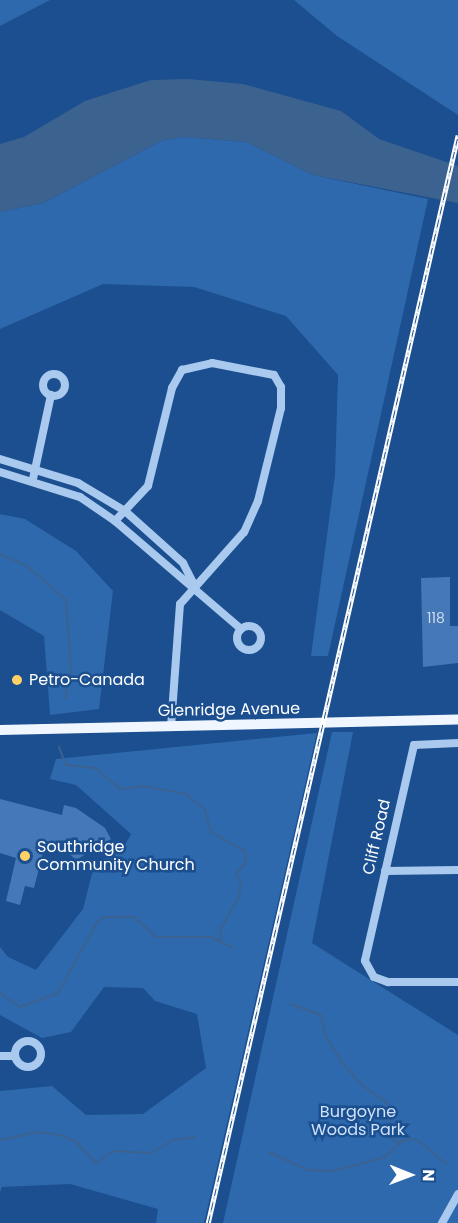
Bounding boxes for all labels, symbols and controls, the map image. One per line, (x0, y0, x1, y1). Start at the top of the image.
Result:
house number: 118 (427, 610, 445, 626)
place label: Petro-Canada (29, 670, 145, 690)
marker: Petro-Canada (10, 673, 24, 687)
street label: Glenridge Avenue (158, 699, 300, 721)
street label: Cliff Road (359, 798, 395, 876)
place label: Southridge Community Church (37, 837, 195, 875)
marker: Southridge Community Church (18, 849, 32, 863)
park label: Burgoyne Woods Park (311, 1102, 405, 1140)
north arrow (380, 1145, 440, 1205)
text: N (417, 1169, 440, 1182)

